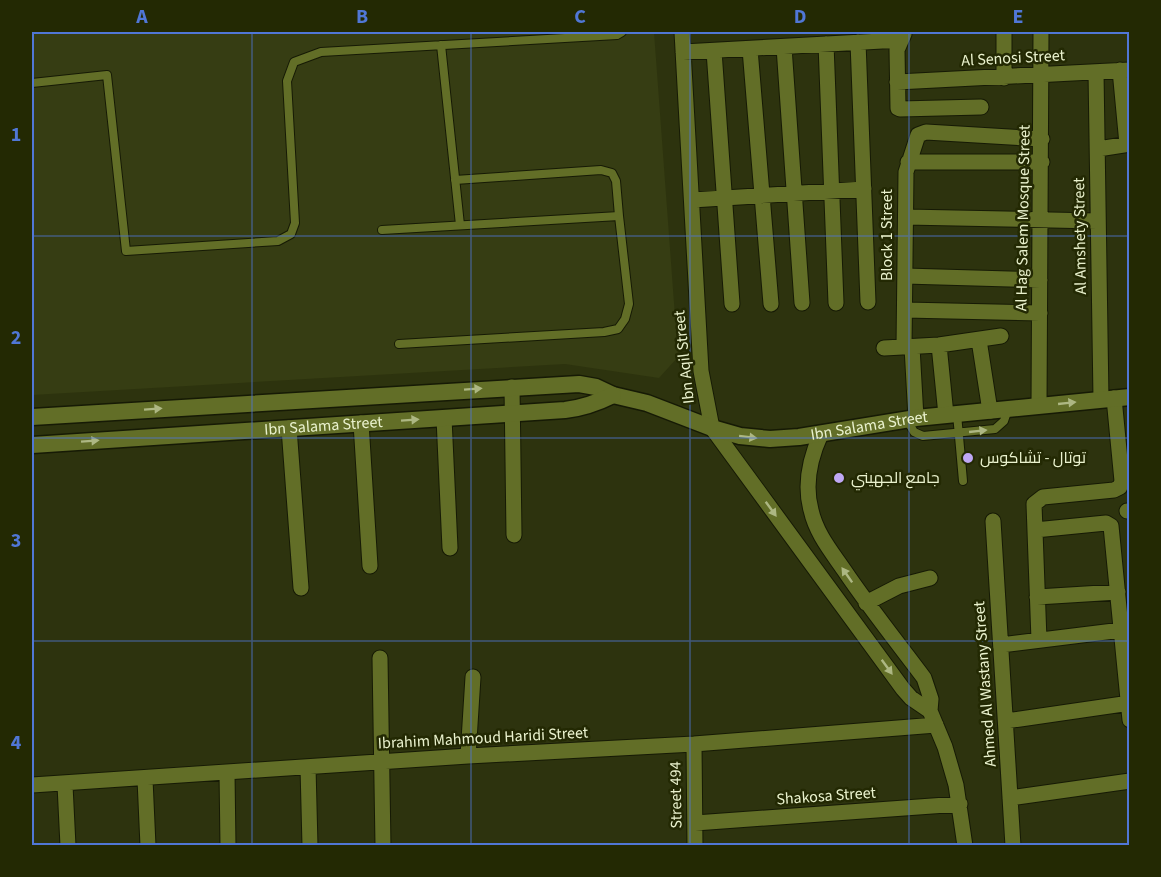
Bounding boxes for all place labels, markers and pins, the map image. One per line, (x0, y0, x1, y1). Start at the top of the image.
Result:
place label: توتال - تشاكوس (980, 447, 1087, 469)
marker: توتال - تشاكوس (961, 451, 975, 465)
place label: جامع الجهيني (851, 467, 940, 491)
marker: جامع الجهيني (832, 471, 846, 485)

